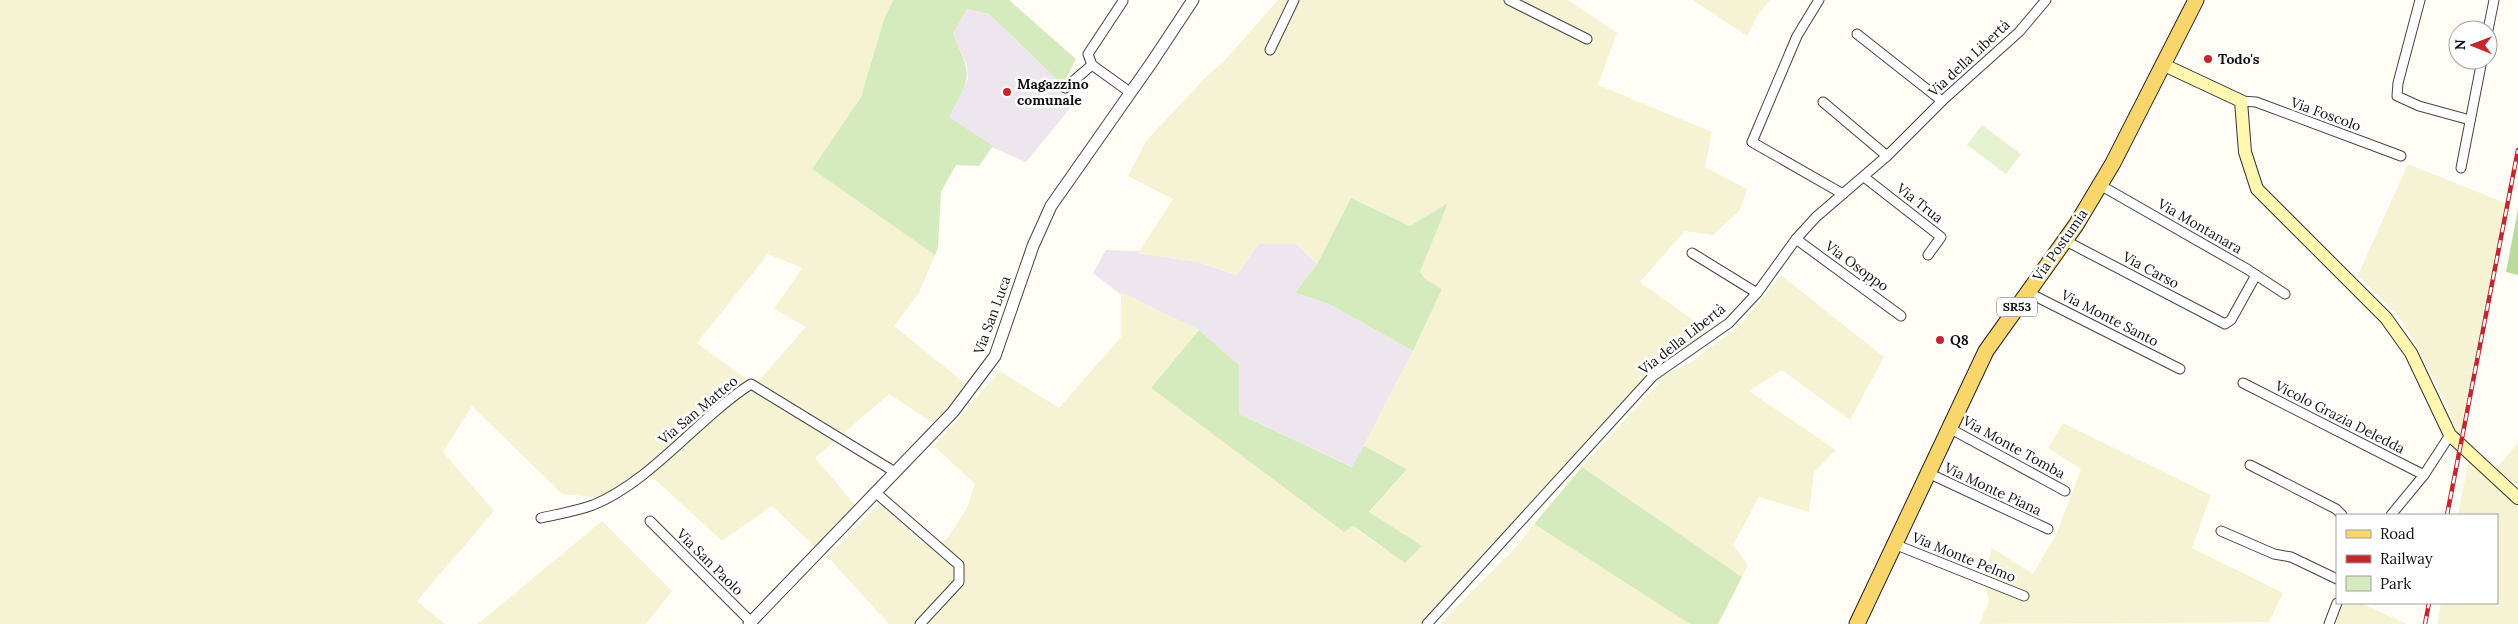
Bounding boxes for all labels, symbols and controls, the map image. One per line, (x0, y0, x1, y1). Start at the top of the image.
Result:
street label: Via della Libertà (1924, 16, 2013, 101)
north arrow (2448, 20, 2498, 70)
text: N (2451, 39, 2469, 50)
place label: Todo's (2218, 50, 2260, 68)
marker: Todo's (2202, 53, 2214, 65)
place label: Magazzino comunale (1017, 75, 1089, 109)
marker: Magazzino comunale (1001, 86, 1013, 98)
street label: Via Foscolo (2287, 93, 2364, 135)
street label: Via Trua (1892, 179, 1947, 227)
street label: Via Montanara (2154, 194, 2245, 257)
street label: Via Postumia (2028, 205, 2092, 285)
street label: Via Osoppo (1821, 236, 1892, 295)
street label: Via Carso (2119, 247, 2182, 292)
street label: Via San Luca (969, 273, 1015, 358)
street label: Via Monte Santo (2057, 285, 2162, 350)
road number: SR53 (1997, 298, 2037, 316)
street label: Via della Libertà (1634, 300, 1729, 379)
place label: Q8 (1950, 331, 1969, 349)
marker: Q8 (1934, 334, 1946, 346)
street label: Via San Matteo (654, 372, 741, 449)
street label: Vicolo Grazia Deledda (2271, 376, 2408, 458)
street label: Via Monte Tomba (1959, 411, 2068, 483)
street label: Via Monte Piana (1941, 458, 2044, 519)
legend (2336, 514, 2498, 604)
street label: Via San Paolo (672, 524, 747, 599)
text: Road (2380, 524, 2415, 543)
street label: Via Monte Pelmo (1909, 528, 2018, 586)
text: Railway (2380, 549, 2433, 568)
text: Park (2380, 574, 2411, 593)

